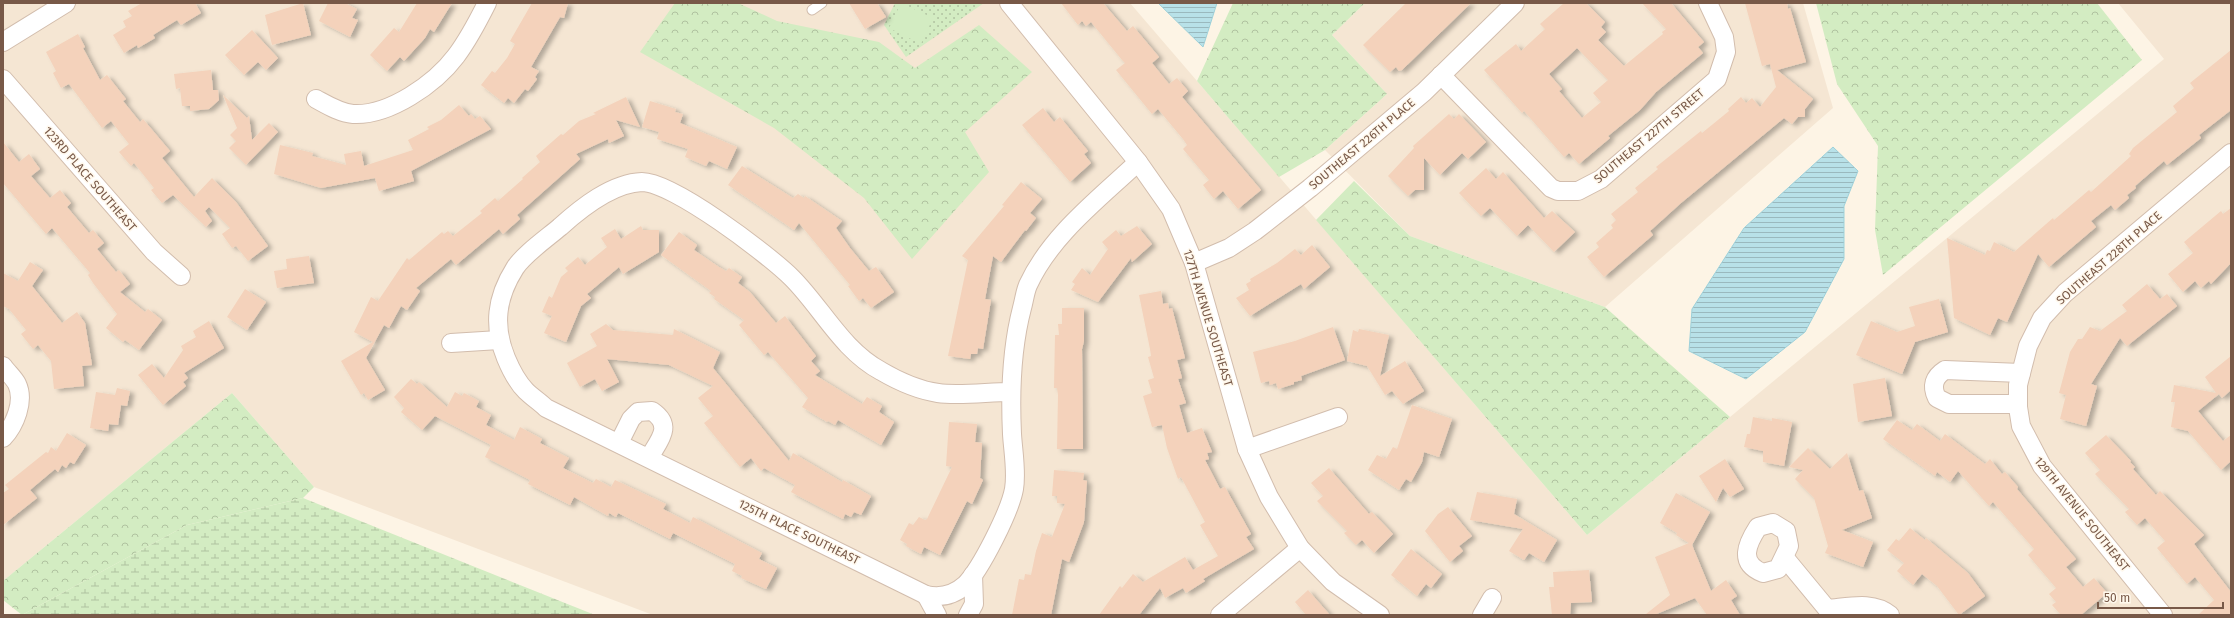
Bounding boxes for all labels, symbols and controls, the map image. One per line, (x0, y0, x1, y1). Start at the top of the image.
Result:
street label: SOUTHEAST 227TH STREET (1591, 85, 1708, 186)
street label: SOUTHEAST 226TH PLACE (1306, 96, 1418, 192)
street label: 123RD PLACE SOUTHEAST (41, 124, 140, 235)
street label: SOUTHEAST 228TH PLACE (2054, 209, 2164, 307)
street label: 127TH AVENUE SOUTHEAST (1180, 248, 1236, 389)
street label: 129TH AVENUE SOUTHEAST (2032, 454, 2133, 575)
street label: 125TH PLACE SOUTHEAST (736, 497, 863, 568)
scale bar (2098, 584, 2223, 610)
text: 50 m (2104, 591, 2130, 605)

